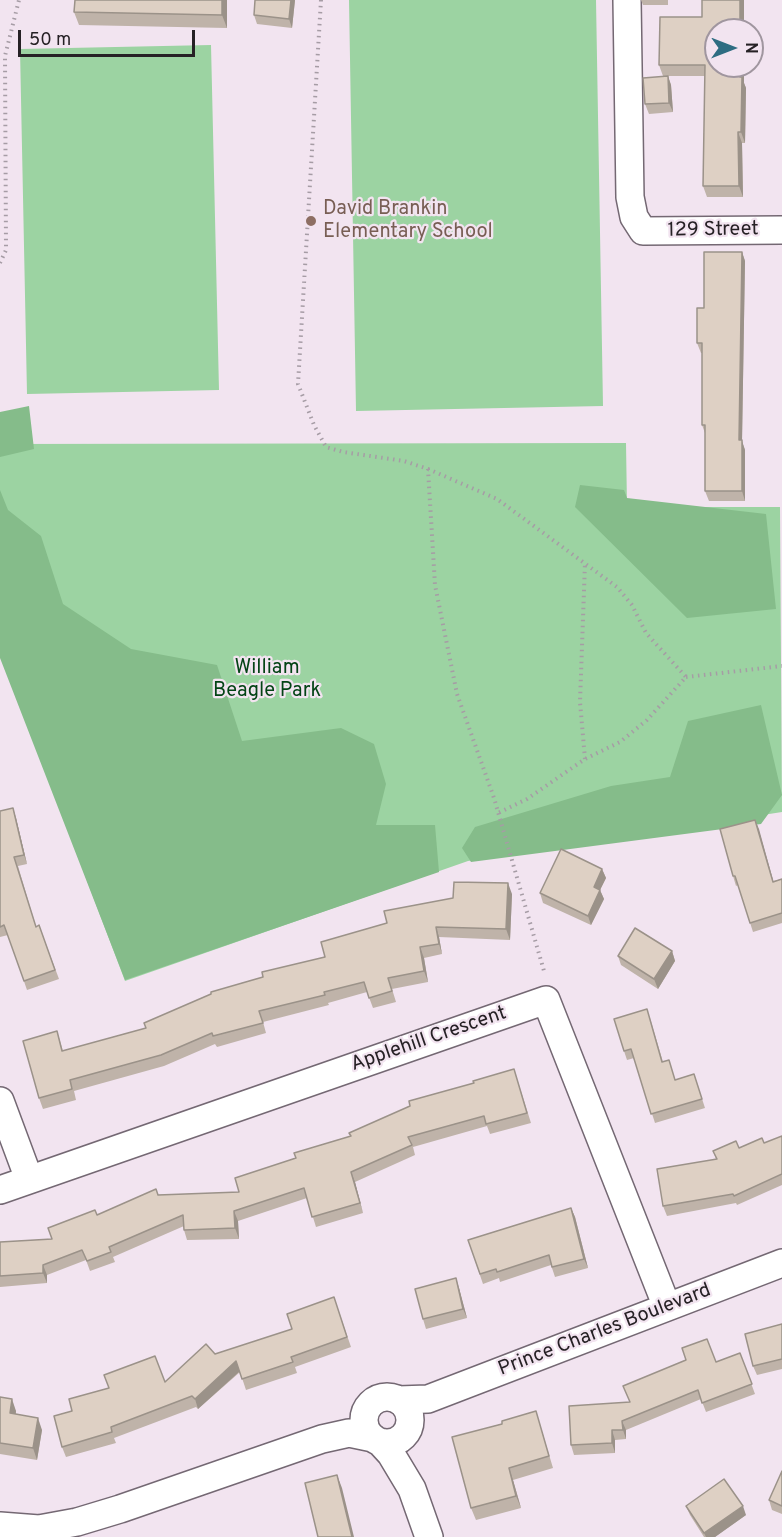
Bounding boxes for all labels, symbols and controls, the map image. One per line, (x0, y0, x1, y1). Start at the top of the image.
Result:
scale bar (21, 18, 198, 56)
north arrow (704, 18, 764, 78)
text: 50 m (29, 29, 71, 52)
text: N (740, 42, 760, 54)
place label: David Brankin Elementary School (323, 198, 493, 245)
marker: David Brankin Elementary School (304, 214, 318, 228)
street label: 129 Street (667, 218, 759, 244)
park label: William Beagle Park (213, 657, 321, 704)
street label: Applehill Crescent (348, 1002, 510, 1078)
street label: Prince Charles Boulevard (495, 1279, 715, 1383)

